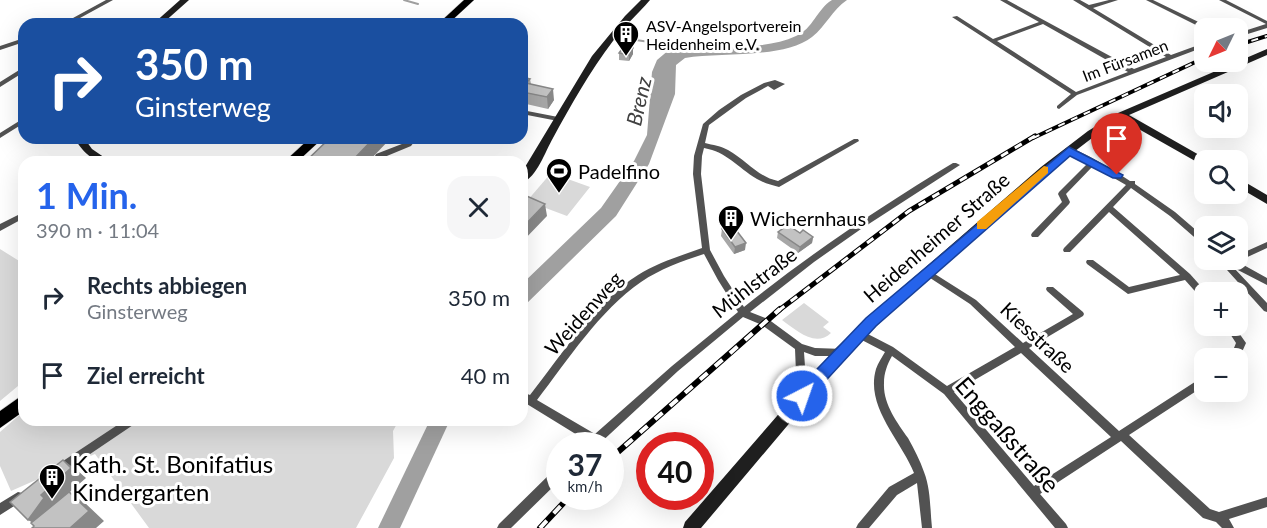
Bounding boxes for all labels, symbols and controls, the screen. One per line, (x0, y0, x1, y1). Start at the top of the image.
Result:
place label: ASV-Angelsportverein Heidenheim e.V. (646, 16, 801, 53)
north arrow (1194, 18, 1248, 72)
map controls (1194, 18, 1248, 402)
building icon: ASV-Angelsportverein Heidenheim e.V. (611, 19, 641, 57)
street label: Im Fürsamen (1079, 35, 1171, 85)
text: 350 m (135, 39, 253, 89)
icon: right (36, 42, 114, 120)
water label: Brenz (620, 74, 656, 128)
button: sound (1194, 84, 1248, 138)
text: Ginsterweg (135, 90, 271, 123)
pin (1091, 113, 1142, 175)
icon: arrive (1100, 122, 1133, 155)
button: search (1194, 150, 1248, 204)
sports icon: Padelfino (544, 156, 574, 194)
place label: Padelfino (578, 159, 660, 183)
street label: Heidenheimer Straße (858, 167, 1014, 307)
text: 1 Min. (36, 173, 137, 217)
button: close (447, 176, 510, 239)
building icon: Wichernhaus (716, 203, 746, 241)
place label: Wichernhaus (750, 206, 866, 230)
button: layers (1194, 216, 1248, 270)
text: 390 m · 11:04 (36, 218, 159, 242)
street label: Mühlstraße (707, 242, 801, 322)
street label: Weidenweg (539, 266, 627, 360)
text: Rechts abbiegen (87, 272, 247, 299)
icon: right (36, 281, 69, 314)
button: + (1194, 282, 1248, 336)
text: 350 m (448, 284, 510, 311)
street label: Kiesstraße (996, 297, 1080, 377)
text: Ginsterweg (87, 299, 188, 323)
button: − (1194, 348, 1248, 402)
icon: arrive (36, 359, 69, 392)
text: Ziel erreicht (87, 362, 205, 389)
text: 40 m (461, 362, 510, 389)
position arrow (770, 364, 834, 428)
street label: Enggaßstraße (950, 370, 1066, 498)
speed limit sign: 40 (636, 432, 714, 510)
text: 37 (568, 446, 602, 482)
place label: Kath. St. Bonifatius Kindergarten (72, 449, 273, 506)
building icon: Kath. St. Bonifatius Kindergarten (37, 462, 67, 500)
text: km/h (567, 477, 603, 495)

